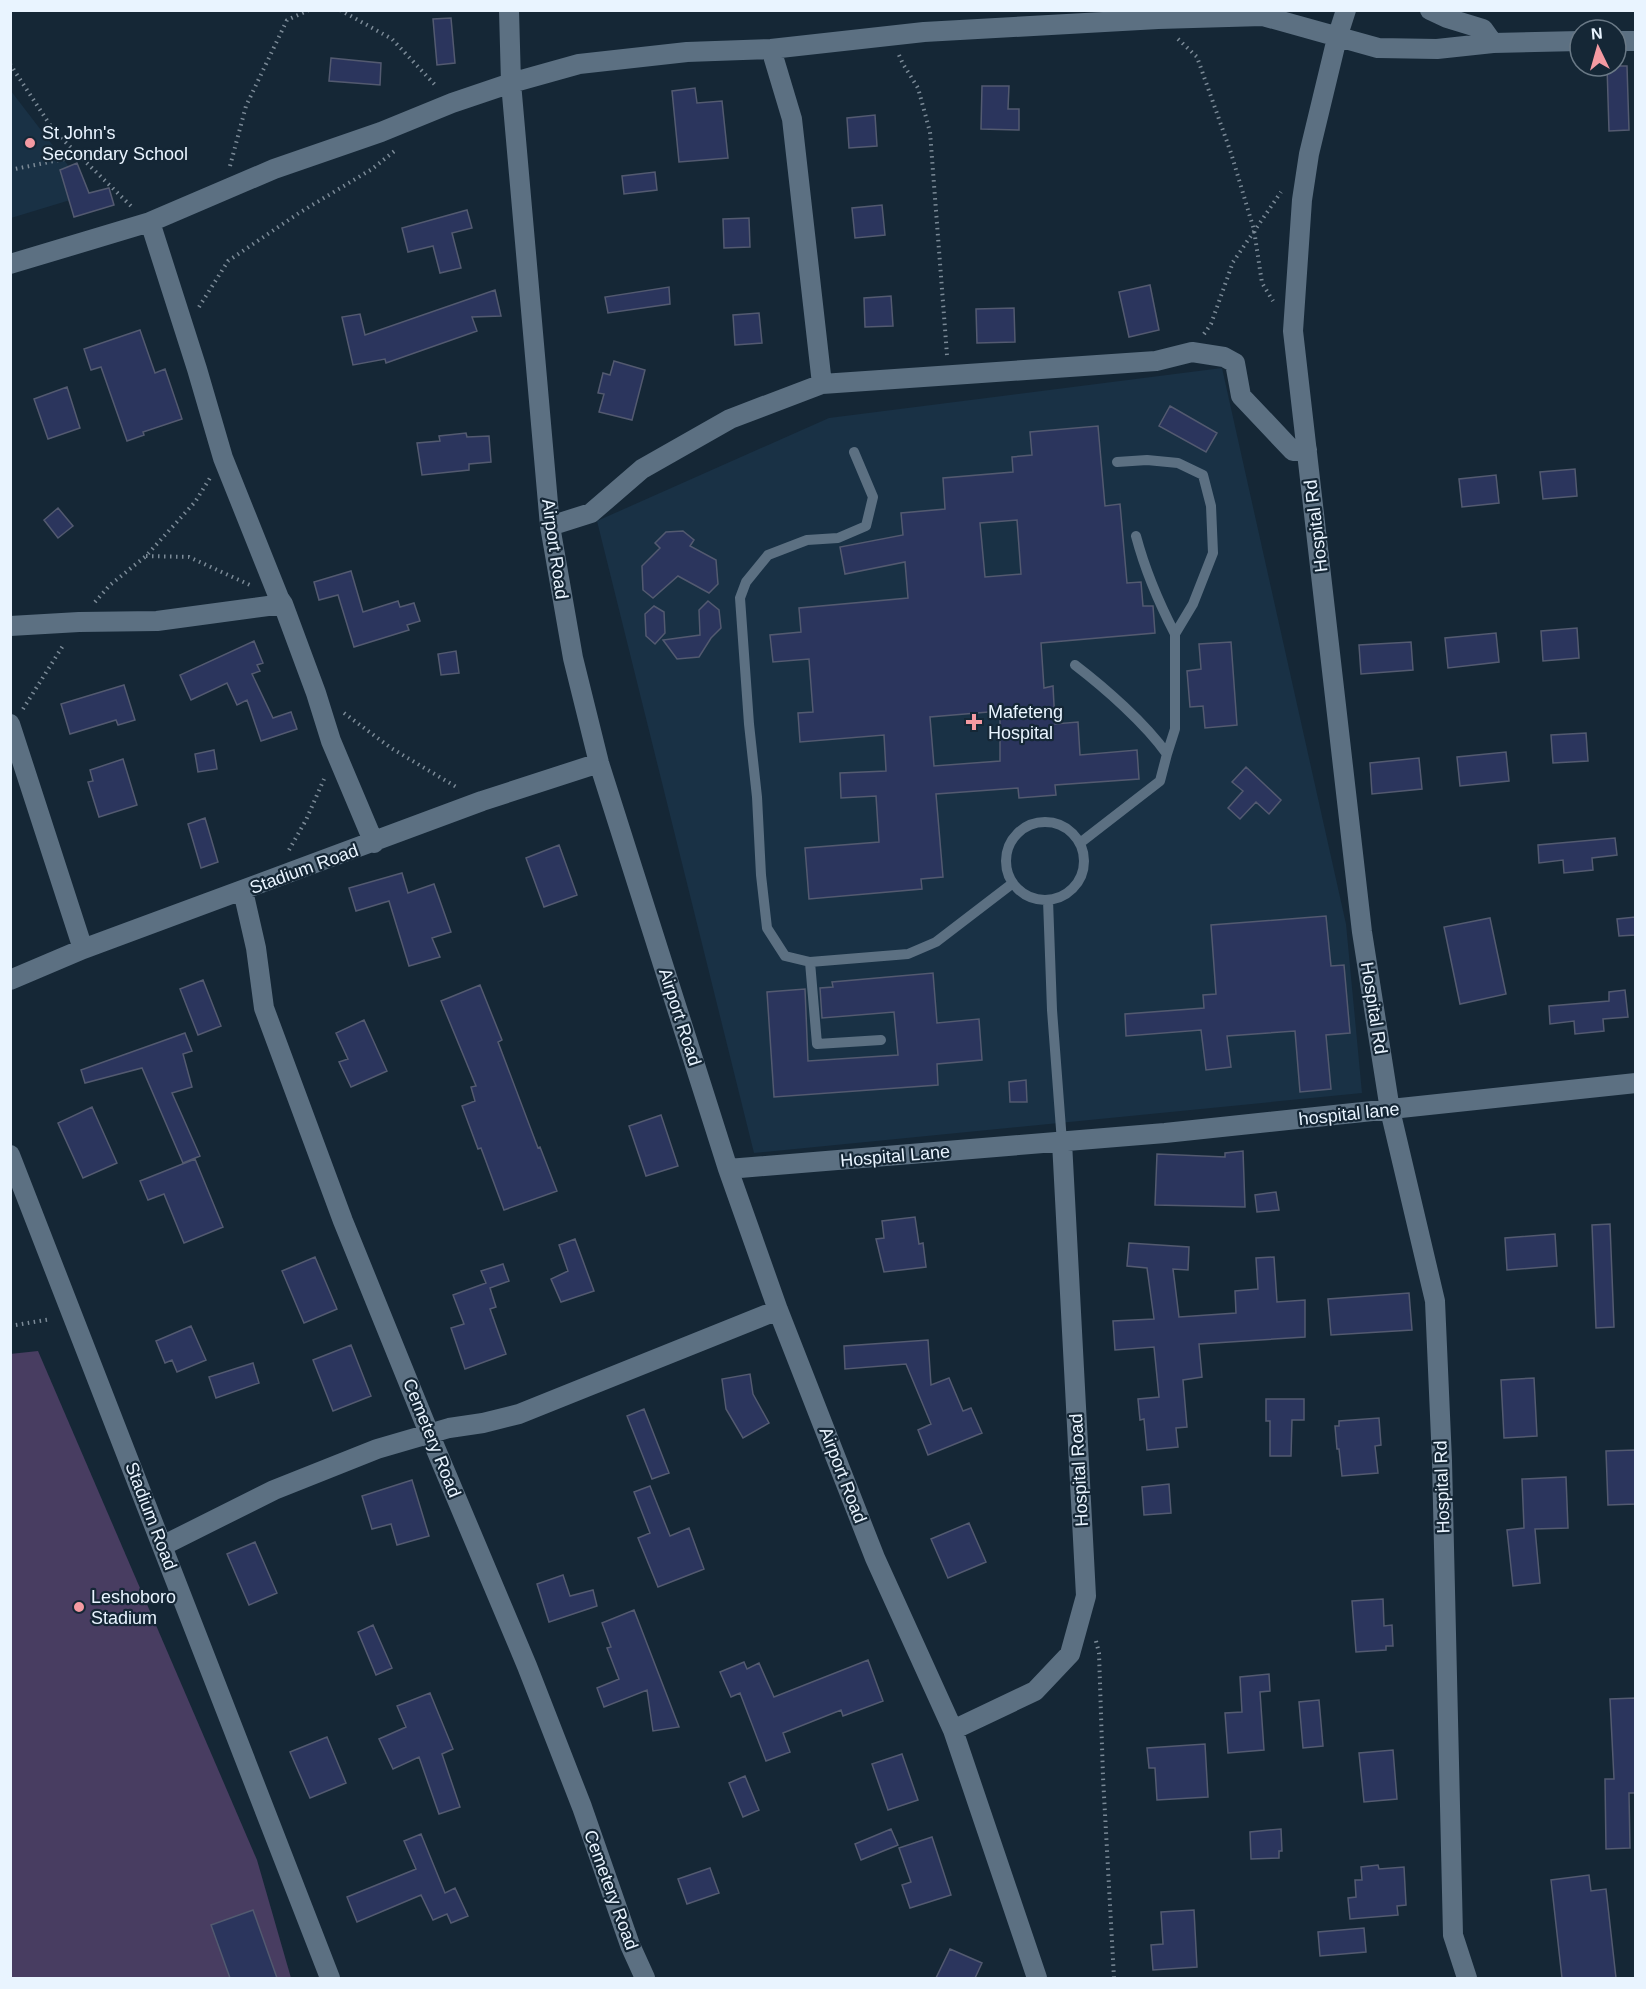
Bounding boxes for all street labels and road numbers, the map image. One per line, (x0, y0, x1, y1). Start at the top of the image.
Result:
street label: Hospital Rd (1300, 479, 1332, 573)
street label: Airport Road (538, 498, 572, 600)
street label: Stadium Road (247, 840, 361, 898)
street label: Hospital Rd (1357, 960, 1391, 1056)
street label: Airport Road (655, 966, 705, 1068)
street label: hospital lane (1298, 1099, 1400, 1129)
street label: Hospital Lane (839, 1141, 951, 1171)
street label: Cemetery Road (399, 1376, 465, 1500)
street label: Hospital Road (1066, 1413, 1092, 1527)
street label: Airport Road (816, 1424, 870, 1526)
street label: Hospital Rd (1430, 1440, 1454, 1534)
street label: Stadium Road (121, 1459, 181, 1573)
street label: Cemetery Road (580, 1827, 642, 1953)

